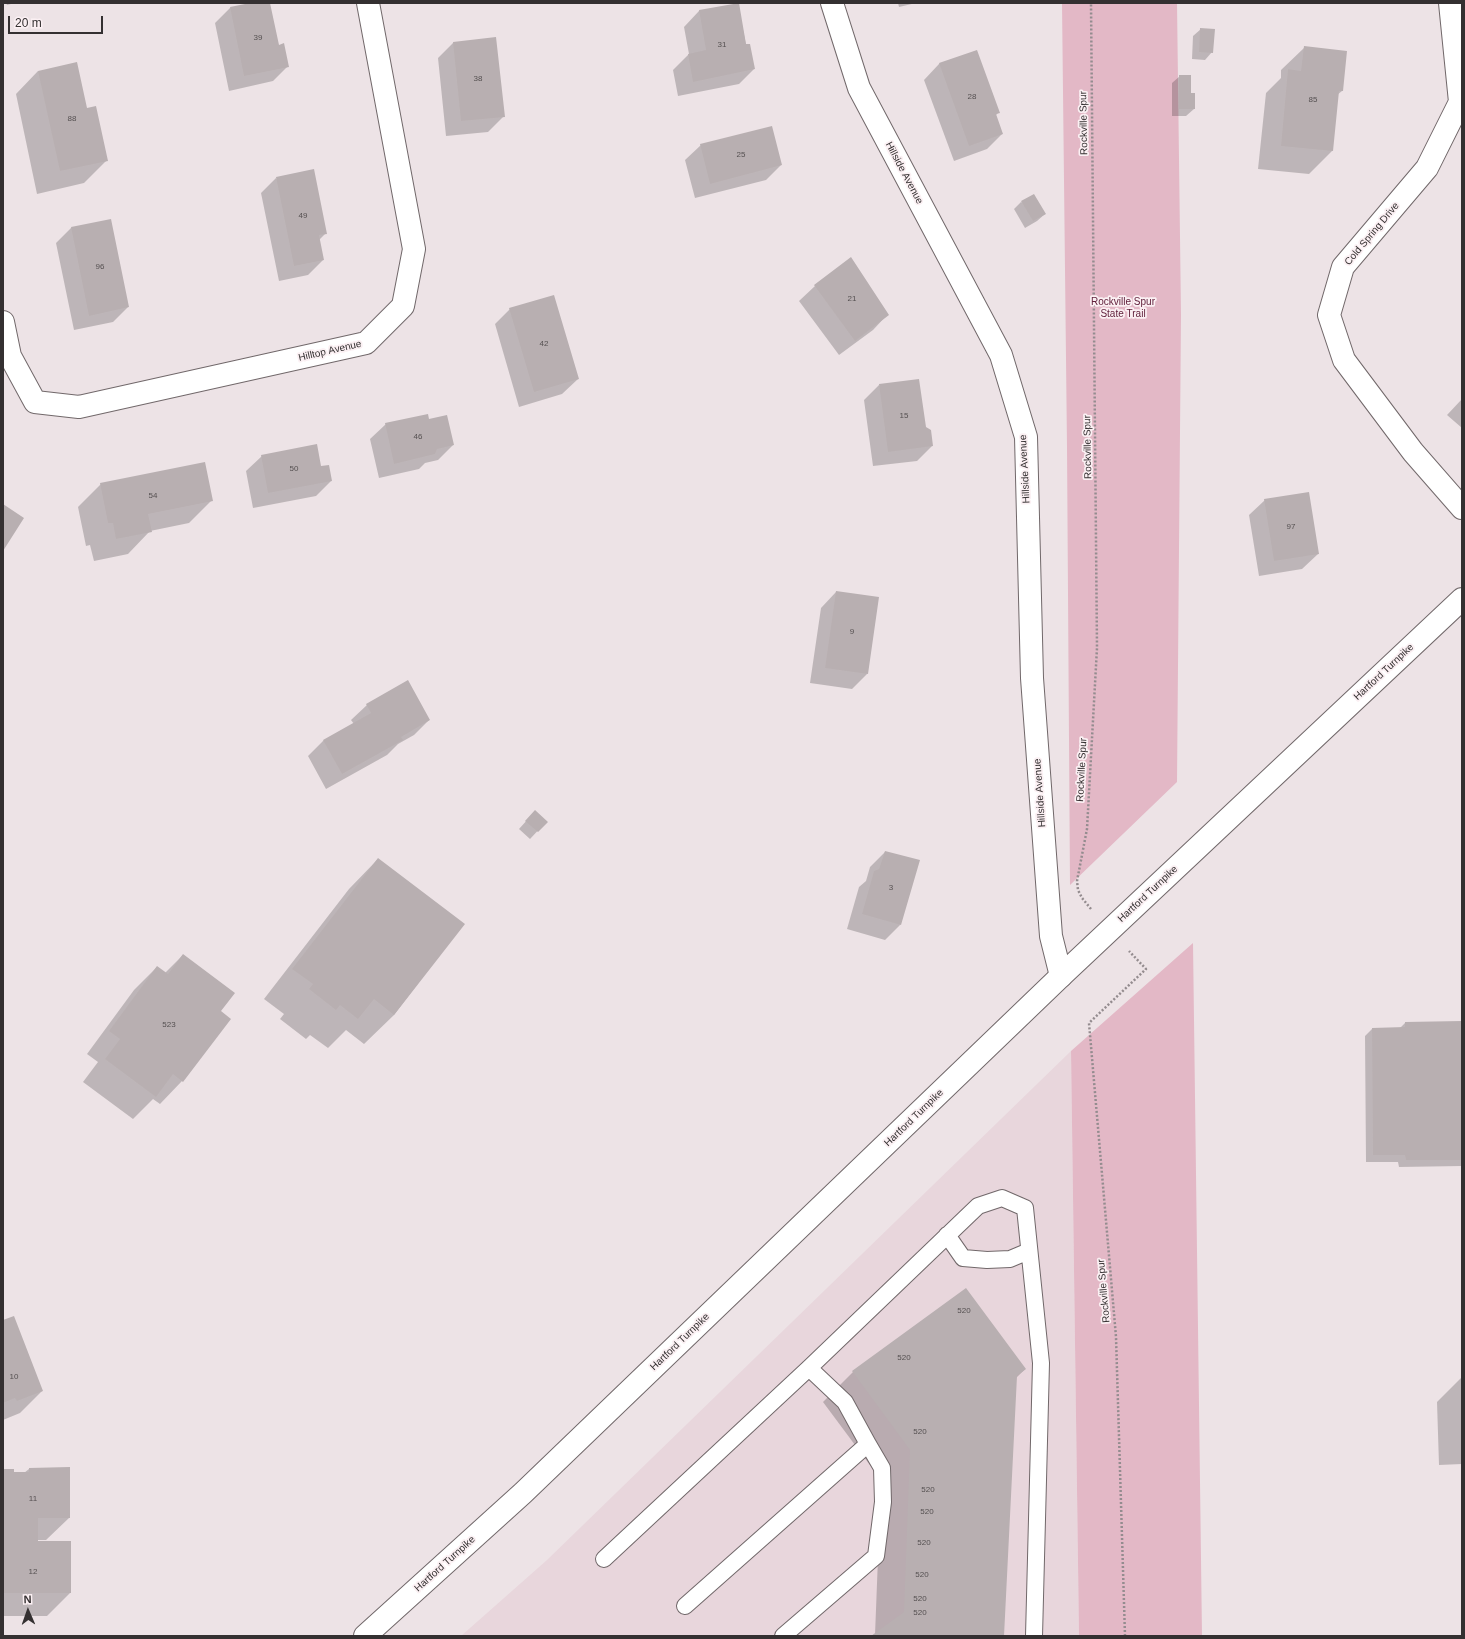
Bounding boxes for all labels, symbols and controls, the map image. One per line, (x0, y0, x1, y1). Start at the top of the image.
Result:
scale bar (10, 8, 105, 34)
text: 20 m (15, 16, 42, 30)
house number: 39 (254, 33, 262, 43)
house number: 31 (718, 40, 726, 50)
house number: 38 (474, 74, 482, 84)
street label: Rockville Spur (1077, 91, 1091, 155)
house number: 28 (968, 92, 976, 102)
house number: 85 (1309, 95, 1317, 105)
house number: 88 (68, 114, 76, 124)
street label: Hillside Avenue (883, 140, 925, 206)
house number: 25 (737, 150, 745, 160)
street label: Cold Spring Drive (1342, 200, 1402, 268)
house number: 49 (299, 211, 307, 221)
house number: 96 (96, 262, 104, 272)
house number: 21 (848, 294, 856, 304)
park label: Rockville Spur State Trail (1091, 296, 1155, 320)
street label: Hilltop Avenue (297, 338, 363, 364)
house number: 42 (540, 339, 548, 349)
house number: 15 (900, 411, 908, 421)
street label: Rockville Spur (1081, 415, 1095, 479)
house number: 46 (414, 432, 422, 442)
street label: Hillside Avenue (1017, 434, 1033, 504)
house number: 50 (290, 464, 298, 474)
house number: 54 (149, 491, 157, 501)
house number: 97 (1287, 522, 1295, 532)
house number: 9 (850, 627, 854, 637)
street label: Hartford Turnpike (1352, 641, 1416, 703)
street label: Rockville Spur (1074, 738, 1090, 802)
street label: Hillside Avenue (1032, 758, 1048, 828)
street label: Hartford Turnpike (1116, 863, 1180, 925)
house number: 3 (889, 883, 893, 893)
house number: 523 (162, 1020, 176, 1030)
street label: Hartford Turnpike (882, 1087, 946, 1149)
street label: Rockville Spur (1095, 1259, 1113, 1323)
house number: 520 (957, 1306, 971, 1316)
street label: Hartford Turnpike (648, 1311, 712, 1373)
house number: 520 (897, 1353, 911, 1363)
house number: 10 (10, 1372, 18, 1382)
house number: 520 (913, 1427, 927, 1437)
house number: 520 (921, 1485, 935, 1495)
house number: 11 (29, 1494, 37, 1504)
house number: 520 (920, 1507, 934, 1517)
street label: Hartford Turnpike (412, 1534, 478, 1594)
house number: 520 (917, 1538, 931, 1548)
house number: 12 (29, 1567, 37, 1577)
house number: 520 (915, 1570, 929, 1580)
north arrow (8, 1591, 48, 1631)
text: N (23, 1593, 32, 1605)
house number: 520 (913, 1594, 927, 1604)
house number: 520 (913, 1608, 927, 1618)

